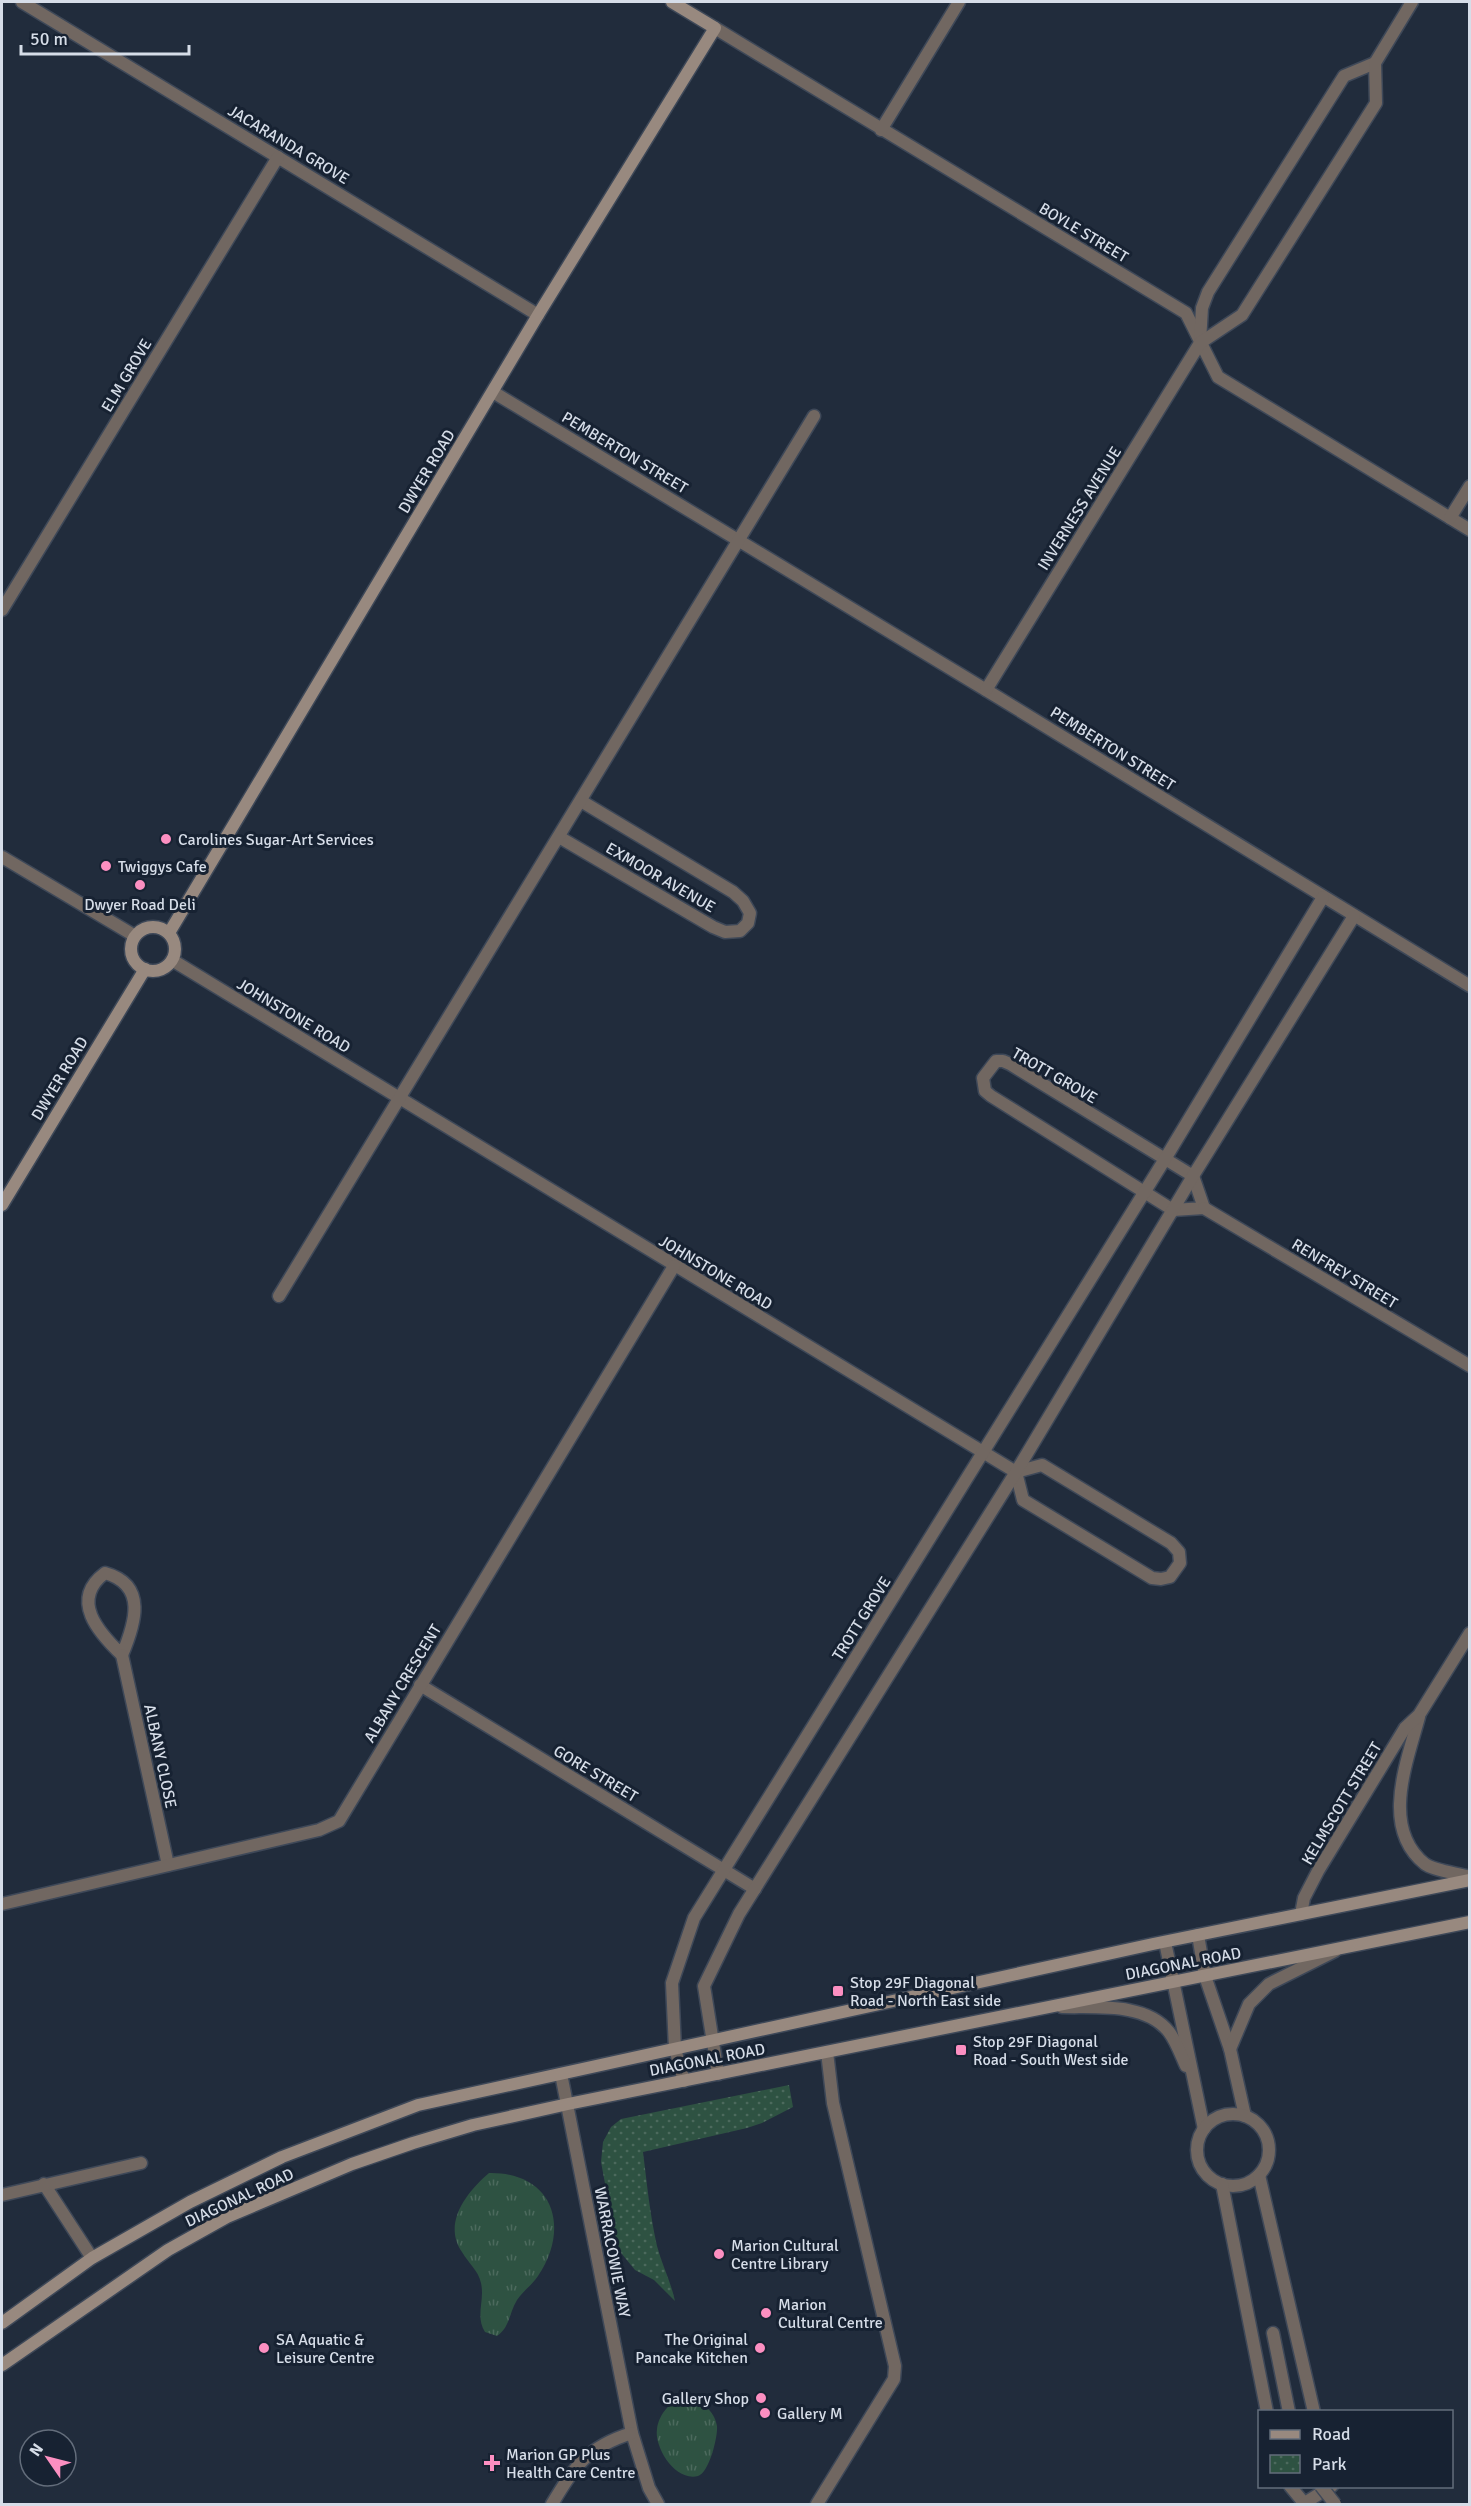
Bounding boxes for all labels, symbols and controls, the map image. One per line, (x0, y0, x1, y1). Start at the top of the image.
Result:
scale bar (21, 18, 189, 56)
text: 50 m (30, 28, 68, 50)
street label: JACARANDA GROVE (224, 101, 353, 189)
street label: BOYLE STREET (1035, 198, 1132, 267)
street label: ELM GROVE (97, 335, 157, 416)
street label: PEMBERTON STREET (558, 407, 691, 498)
street label: DWYER ROAD (394, 426, 460, 517)
street label: INVERNESS AVENUE (1034, 443, 1126, 574)
street label: PEMBERTON STREET (1046, 702, 1179, 795)
place label: Carolines Sugar-Art Services (178, 830, 374, 850)
marker: Carolines Sugar-Art Services (159, 832, 173, 846)
street label: EXMOOR AVENUE (602, 838, 719, 917)
place label: Twiggys Cafe (118, 857, 207, 877)
marker: Twiggys Cafe (99, 859, 113, 873)
marker: Dwyer Road Deli (133, 878, 147, 892)
place label: Dwyer Road Deli (84, 895, 196, 915)
street label: JOHNSTONE ROAD (233, 974, 354, 1058)
street label: DWYER ROAD (27, 1033, 93, 1124)
street label: TROTT GROVE (1008, 1043, 1101, 1108)
street label: JOHNSTONE ROAD (655, 1231, 776, 1315)
street label: RENFREY STREET (1288, 1234, 1401, 1313)
street label: TROTT GROVE (828, 1573, 896, 1664)
street label: ALBANY CRESCENT (360, 1621, 446, 1746)
street label: ALBANY CLOSE (139, 1702, 181, 1810)
street label: KELMSCOTT STREET (1297, 1738, 1387, 1869)
street label: GORE STREET (550, 1741, 641, 1807)
street label: DIAGONAL ROAD (1124, 1943, 1243, 1985)
place label: Stop 29F Diagonal Road - North East side (850, 1973, 1001, 2011)
marker: Stop 29F Diagonal Road - North East side (831, 1984, 845, 1998)
place label: Stop 29F Diagonal Road - South West side (973, 2032, 1129, 2070)
street label: DIAGONAL ROAD (648, 2039, 767, 2081)
marker: Stop 29F Diagonal Road - South West side (954, 2043, 968, 2057)
street label: DIAGONAL ROAD (182, 2164, 297, 2232)
street label: WARRACOWIE WAY (590, 2185, 635, 2319)
place label: Marion Cultural Centre Library (731, 2236, 839, 2274)
marker: Marion Cultural Centre Library (712, 2247, 726, 2261)
place label: Marion Cultural Centre (778, 2295, 883, 2333)
marker: Marion Cultural Centre (759, 2306, 773, 2320)
place label: SA Aquatic & Leisure Centre (276, 2330, 375, 2368)
place label: The Original Pancake Kitchen (635, 2330, 748, 2368)
marker: SA Aquatic & Leisure Centre (257, 2341, 271, 2355)
marker: The Original Pancake Kitchen (753, 2341, 767, 2355)
place label: Gallery Shop (662, 2389, 749, 2409)
marker: Gallery Shop (754, 2391, 768, 2405)
place label: Gallery M (777, 2404, 843, 2424)
marker: Gallery M (758, 2406, 772, 2420)
legend (1258, 2410, 1453, 2488)
text: Road (1312, 2423, 1351, 2445)
north arrow (18, 2428, 78, 2488)
text: N (25, 2440, 48, 2460)
place label: Marion GP Plus Health Care Centre (506, 2445, 635, 2483)
text: Park (1312, 2453, 1347, 2475)
marker: Marion GP Plus Health Care Centre (483, 2454, 501, 2472)

